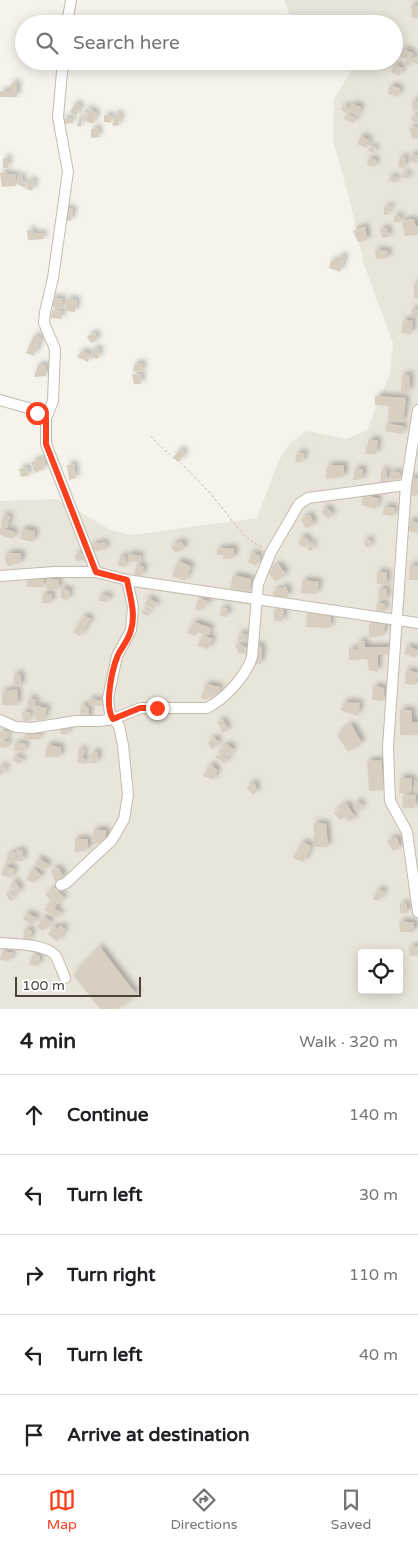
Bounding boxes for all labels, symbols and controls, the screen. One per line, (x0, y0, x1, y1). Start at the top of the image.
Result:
search box (15, 15, 403, 70)
icon: search (33, 29, 61, 57)
text: Search here (73, 32, 180, 54)
route start (26, 402, 49, 425)
route end (146, 697, 169, 720)
map controls (358, 949, 403, 994)
button: locate (358, 949, 403, 994)
scale bar (15, 974, 141, 997)
text: 100 m (22, 977, 65, 994)
text: 4 min (20, 1029, 76, 1054)
text: Walk · 320 m (299, 1032, 398, 1052)
icon: ahead (20, 1101, 48, 1129)
text: Continue (67, 1104, 149, 1126)
text: 140 m (349, 1105, 398, 1125)
icon: left (20, 1181, 48, 1209)
text: Turn left (67, 1184, 143, 1206)
text: 30 m (359, 1185, 398, 1205)
icon: right (20, 1261, 48, 1289)
text: Turn right (67, 1264, 155, 1286)
text: 110 m (349, 1265, 398, 1285)
icon: left (20, 1341, 48, 1369)
text: Turn left (67, 1344, 143, 1366)
text: 40 m (359, 1345, 398, 1365)
icon: arrive (20, 1421, 48, 1449)
text: Arrive at destination (67, 1424, 250, 1446)
tab: Map (47, 1486, 77, 1533)
tab: Directions (170, 1486, 237, 1533)
tab: Saved (331, 1486, 371, 1533)

